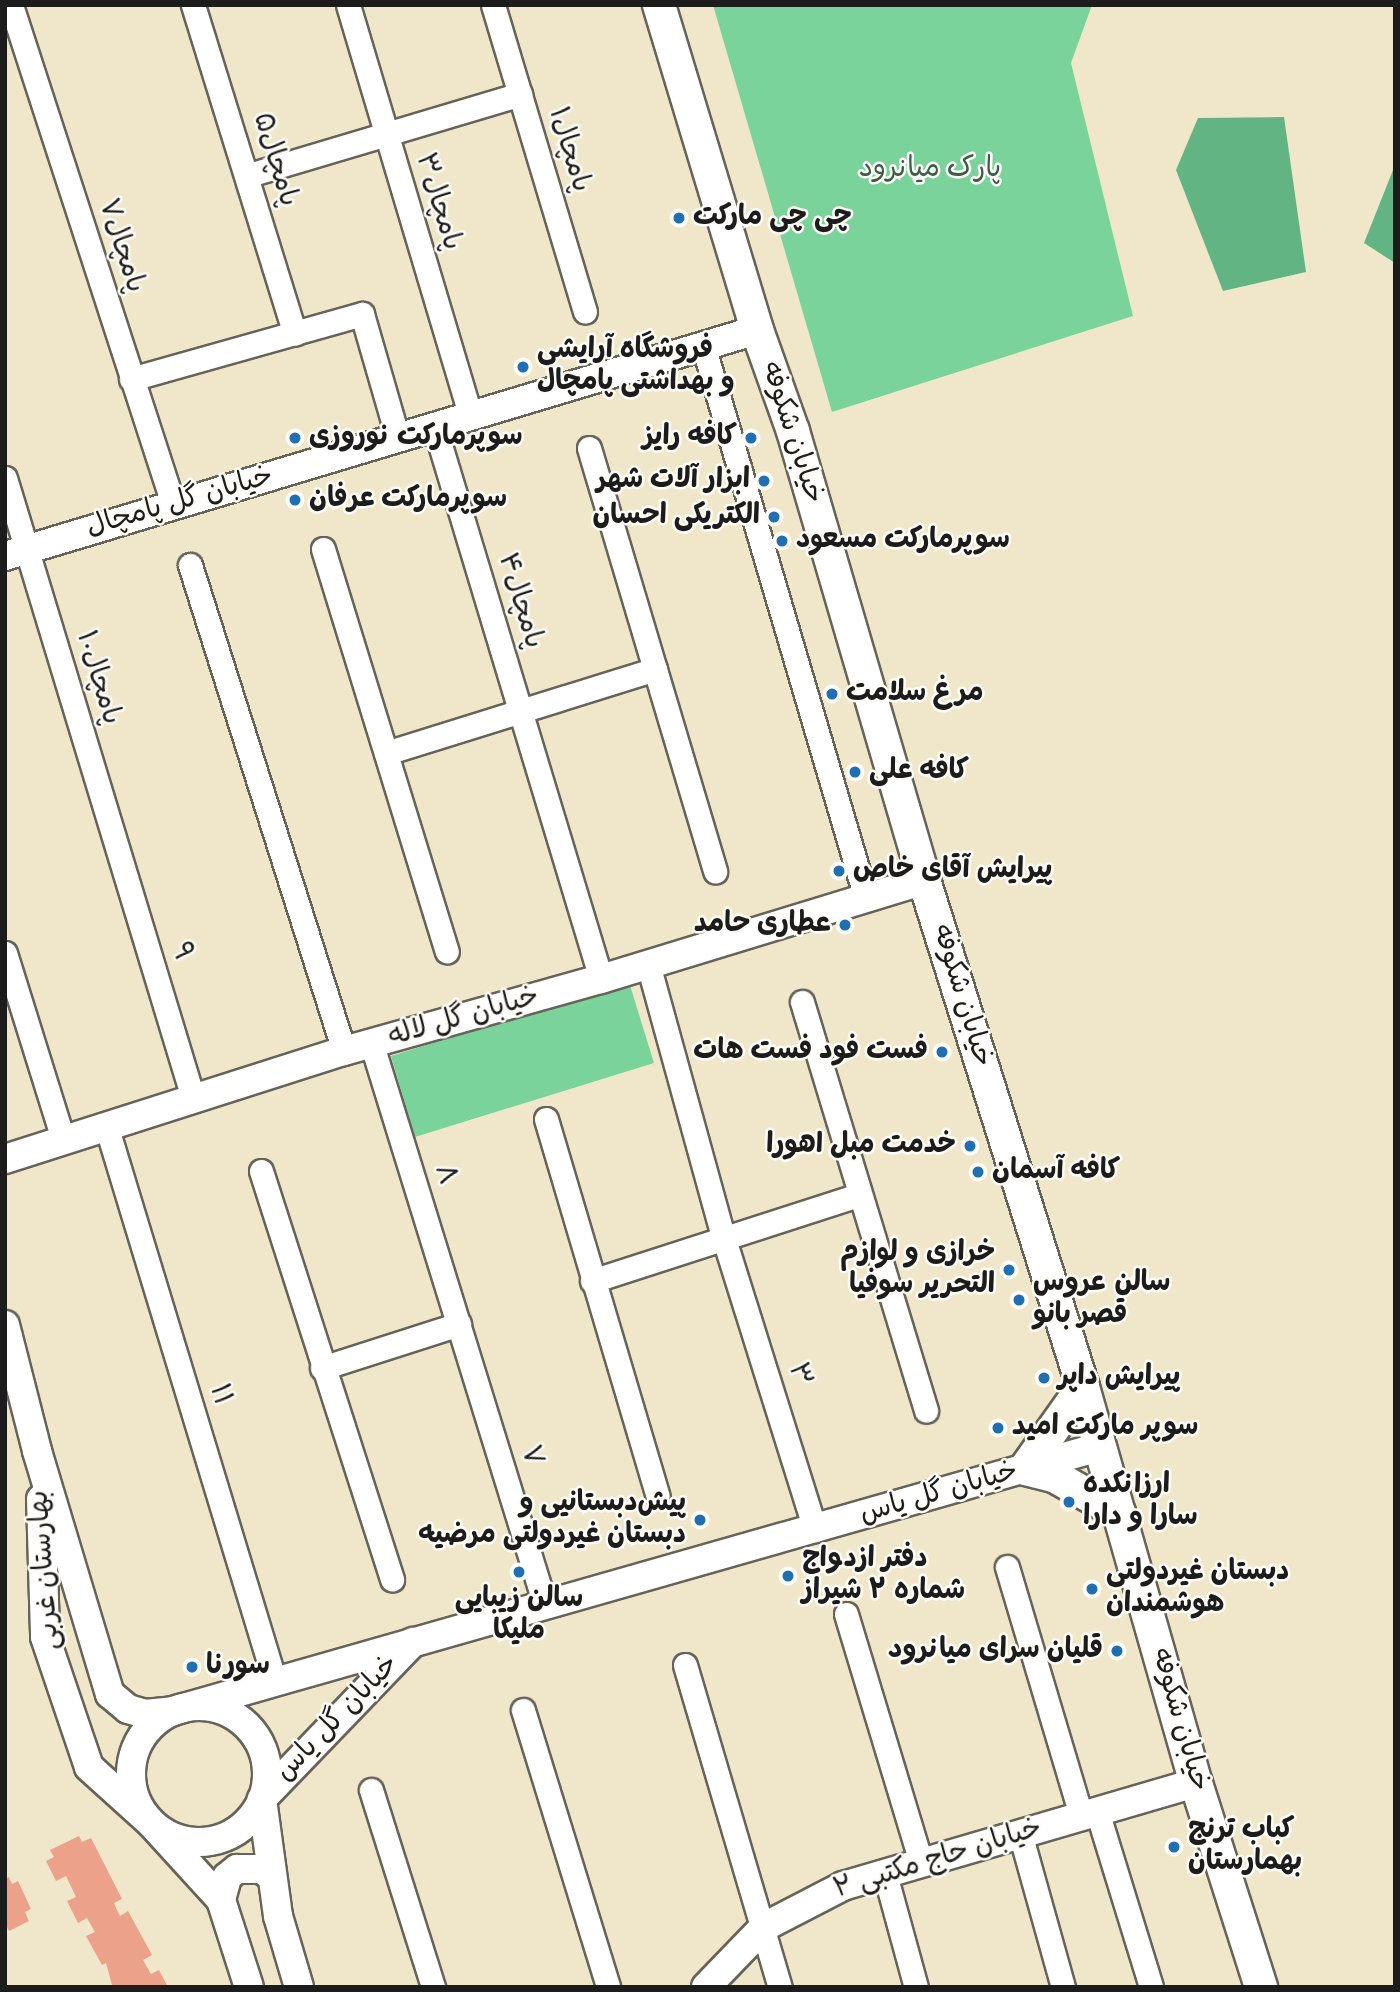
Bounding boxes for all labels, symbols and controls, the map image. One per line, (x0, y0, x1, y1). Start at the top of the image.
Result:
street label: پامچال۱ (539, 103, 597, 197)
street label: پامچال۵ (244, 109, 304, 211)
street label: پامچال۳ (406, 149, 468, 255)
park label: پارک میانرود (859, 153, 1001, 187)
street label: پامچال۷ (89, 195, 151, 297)
place label: چی چی مارکت (693, 201, 852, 235)
marker: چی چی مارکت (671, 210, 687, 226)
place label: فروشگاه آرایشی و بهداشتی پامچال (537, 334, 735, 400)
street label: خیابان شکوفه (752, 358, 830, 508)
marker: فروشگاه آرایشی و بهداشتی پامچال (515, 359, 531, 375)
place label: سوپرمارکت نوروزی (309, 421, 523, 455)
place label: کافه رایز (642, 421, 737, 455)
marker: سوپرمارکت نوروزی (287, 430, 303, 446)
marker: کافه رایز (743, 430, 759, 446)
street label: خیابان گل پامچال (83, 460, 277, 546)
place label: ابزار آلات شهر (597, 464, 750, 498)
marker: ابزار آلات شهر (756, 473, 772, 489)
place label: سوپرمارکت عرفان (309, 483, 507, 517)
marker: سوپرمارکت عرفان (287, 492, 303, 508)
place label: الکتریکی احسان (592, 500, 760, 534)
marker: الکتریکی احسان (766, 509, 782, 525)
place label: سوپرمارکت مسعود (796, 524, 1010, 558)
marker: سوپرمارکت مسعود (774, 533, 790, 549)
street label: پامچال۴ (489, 549, 549, 653)
street label: پامچال۱۰ (67, 627, 127, 729)
place label: مرغ سلامت (846, 677, 984, 711)
marker: مرغ سلامت (824, 686, 840, 702)
place label: کافه علی (869, 755, 969, 789)
marker: کافه علی (847, 764, 863, 780)
place label: پیرایش آقای خاص (853, 854, 1052, 888)
marker: پیرایش آقای خاص (831, 863, 847, 879)
place label: عطاری حامد (694, 908, 831, 942)
marker: عطاری حامد (837, 917, 853, 933)
street label: خیابان شکوفه (923, 921, 999, 1071)
street label: ۹ (161, 939, 199, 965)
street label: خیابان گل لاله (385, 981, 543, 1055)
place label: فست فود فست هات (693, 1035, 928, 1069)
marker: فست فود فست هات (934, 1044, 950, 1060)
place label: خدمت مبل اهورا (766, 1129, 956, 1163)
marker: خدمت مبل اهورا (962, 1138, 978, 1154)
place label: کافه آسمان (992, 1155, 1120, 1189)
street label: ۸ (425, 1161, 463, 1189)
marker: کافه آسمان (970, 1164, 986, 1180)
place label: خرازی و لوازم التحریر سوفیا (840, 1237, 995, 1303)
marker: خرازی و لوازم التحریر سوفیا (1001, 1262, 1017, 1278)
place label: سالن عروس قصر بانو (1033, 1267, 1171, 1333)
marker: سالن عروس قصر بانو (1011, 1292, 1027, 1308)
street label: ۳ (779, 1359, 817, 1391)
place label: پیرایش داپر (1058, 1361, 1180, 1395)
marker: پیرایش داپر (1036, 1370, 1052, 1386)
street label: ۱۱ (200, 1380, 238, 1410)
place label: سوپر مارکت امید (1012, 1411, 1198, 1445)
marker: سوپر مارکت امید (990, 1420, 1006, 1436)
street label: ۷ (511, 1442, 549, 1470)
street label: خیابان گل یاس (856, 1455, 1022, 1533)
place label: ارزانکده سارا و دارا (1083, 1469, 1198, 1535)
place label: پیش‌دبستانیی و دبستان غیردولتی مرضیه (418, 1487, 686, 1553)
street label: بهارستان غربی (24, 1489, 68, 1651)
marker: ارزانکده سارا و دارا (1061, 1494, 1077, 1510)
marker: پیش‌دبستانیی و دبستان غیردولتی مرضیه (692, 1512, 708, 1528)
place label: دفتر ازدواج شماره ۲ شیراز (802, 1543, 965, 1609)
place label: دبستان غیردولتی هوشمندان (1106, 1556, 1289, 1622)
marker: سالن زیبایی ملیکا (511, 1564, 527, 1580)
marker: دفتر ازدواج شماره ۲ شیراز (780, 1568, 796, 1584)
marker: دبستان غیردولتی هوشمندان (1084, 1581, 1100, 1597)
place label: سالن زیبایی ملیکا (455, 1583, 583, 1649)
place label: قلیان سرای میانرود (888, 1634, 1103, 1668)
marker: قلیان سرای میانرود (1109, 1643, 1125, 1659)
street label: خیابان شکوفه (1143, 1645, 1215, 1795)
street label: خیابان گل یاس (269, 1649, 407, 1789)
place label: سورنا (206, 1650, 270, 1684)
marker: سورنا (184, 1659, 200, 1675)
street label: خیابان حاج مکتبی ۲ (830, 1812, 1046, 1908)
place label: کباب ترنج بهمارستان (1188, 1814, 1302, 1880)
marker: کباب ترنج بهمارستان (1166, 1839, 1182, 1855)

